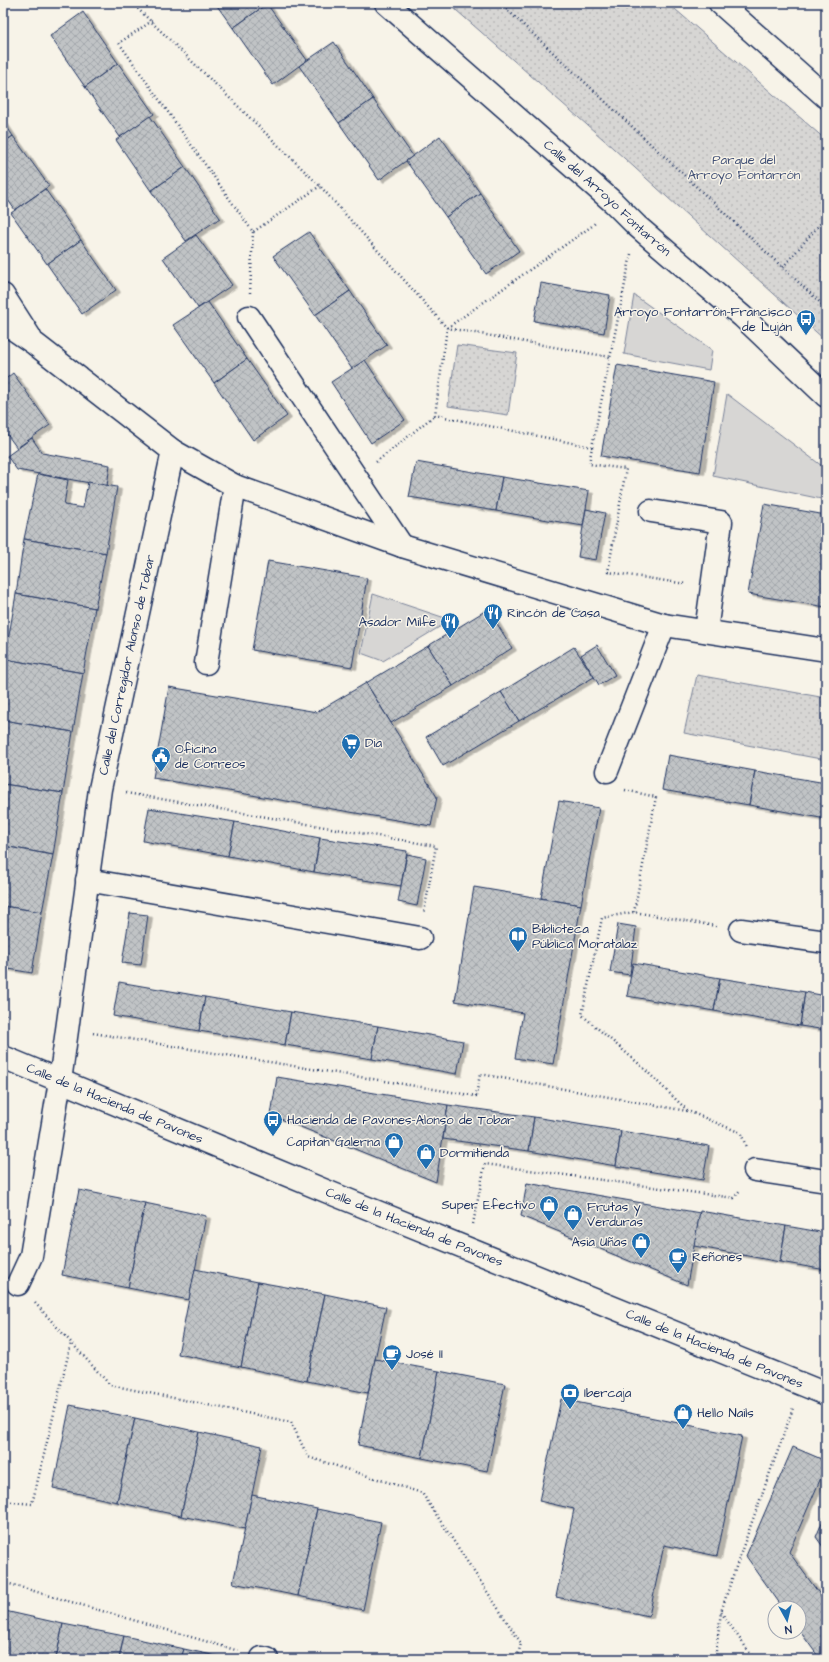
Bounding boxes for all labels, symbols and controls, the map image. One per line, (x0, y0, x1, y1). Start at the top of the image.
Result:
street label: Calle del Arroyo Fontarrón (540, 136, 675, 261)
park label: Parque del Arroyo Fontarrón (688, 151, 801, 185)
place label: Arroyo Fontarrón-Francisco de Luján (614, 303, 793, 336)
bus stop icon: Arroyo Fontarrón-Francisco de Luján (795, 308, 817, 336)
street label: Calle del Corregidor Alonso de Tobar (94, 553, 159, 777)
restaurant icon: Rincón de Casa (482, 602, 504, 630)
place label: Rincón de Casa (507, 604, 600, 622)
restaurant icon: Asador Milfe (439, 611, 461, 639)
place label: Asador Milfe (359, 613, 436, 631)
supermarket icon: Dia (340, 732, 362, 760)
place label: Dia (365, 734, 382, 752)
place label: Oficina de Correos (175, 740, 246, 773)
public building icon: Oficina de Correos (150, 745, 172, 773)
place label: Biblioteca Pública Moratalaz (532, 920, 638, 953)
library icon: Biblioteca Pública Moratalaz (507, 925, 529, 953)
street label: Calle de la Hacienda de Pavones (24, 1059, 206, 1148)
bus stop icon: Hacienda de Pavones-Alonso de Tobar (262, 1109, 284, 1137)
place label: Hacienda de Pavones-Alonso de Tobar (287, 1111, 514, 1129)
shop icon: Capitan Galerna (383, 1131, 405, 1159)
place label: Capitan Galerna (286, 1133, 380, 1151)
shop icon: Dormitienda (415, 1142, 437, 1170)
place label: Dormitienda (440, 1144, 509, 1162)
street label: Calle de la Hacienda de Pavones (323, 1183, 506, 1271)
shop icon: Super Efectivo (538, 1194, 560, 1222)
place label: Super Efectivo (441, 1196, 536, 1214)
place label: Frutas y Verduras (587, 1198, 643, 1231)
shop icon: Frutas y Verduras (562, 1203, 584, 1231)
shop icon: Asia Uñas (630, 1231, 652, 1259)
place label: Asia Uñas (571, 1233, 627, 1251)
cafe icon: Reñones (667, 1246, 689, 1274)
place label: Reñones (692, 1248, 743, 1266)
street label: Calle de la Hacienda de Pavones (623, 1305, 806, 1393)
cafe icon: José II (381, 1343, 403, 1371)
place label: José II (406, 1345, 443, 1363)
bank icon: Ibercaja (559, 1382, 581, 1410)
place label: Ibercaja (584, 1384, 632, 1402)
shop icon: Hello Nails (672, 1402, 694, 1430)
place label: Hello Nails (697, 1404, 754, 1422)
north arrow (767, 1600, 807, 1640)
text: N (784, 1621, 793, 1637)

